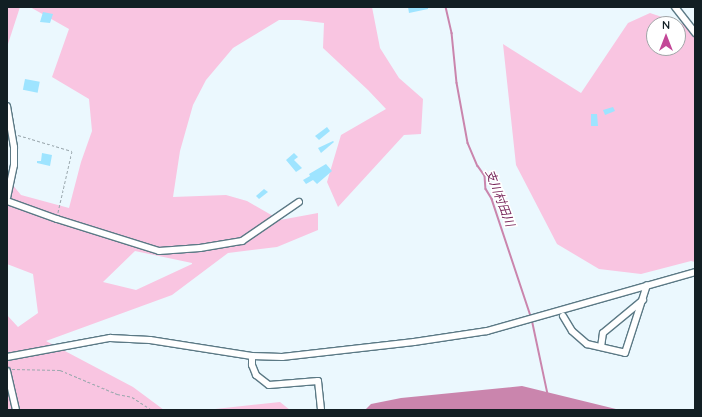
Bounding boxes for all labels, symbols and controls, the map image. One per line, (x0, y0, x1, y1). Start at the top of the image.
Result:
north arrow (646, 16, 686, 56)
text: N (662, 18, 670, 32)
water label: 支川村田川 (483, 167, 517, 229)

